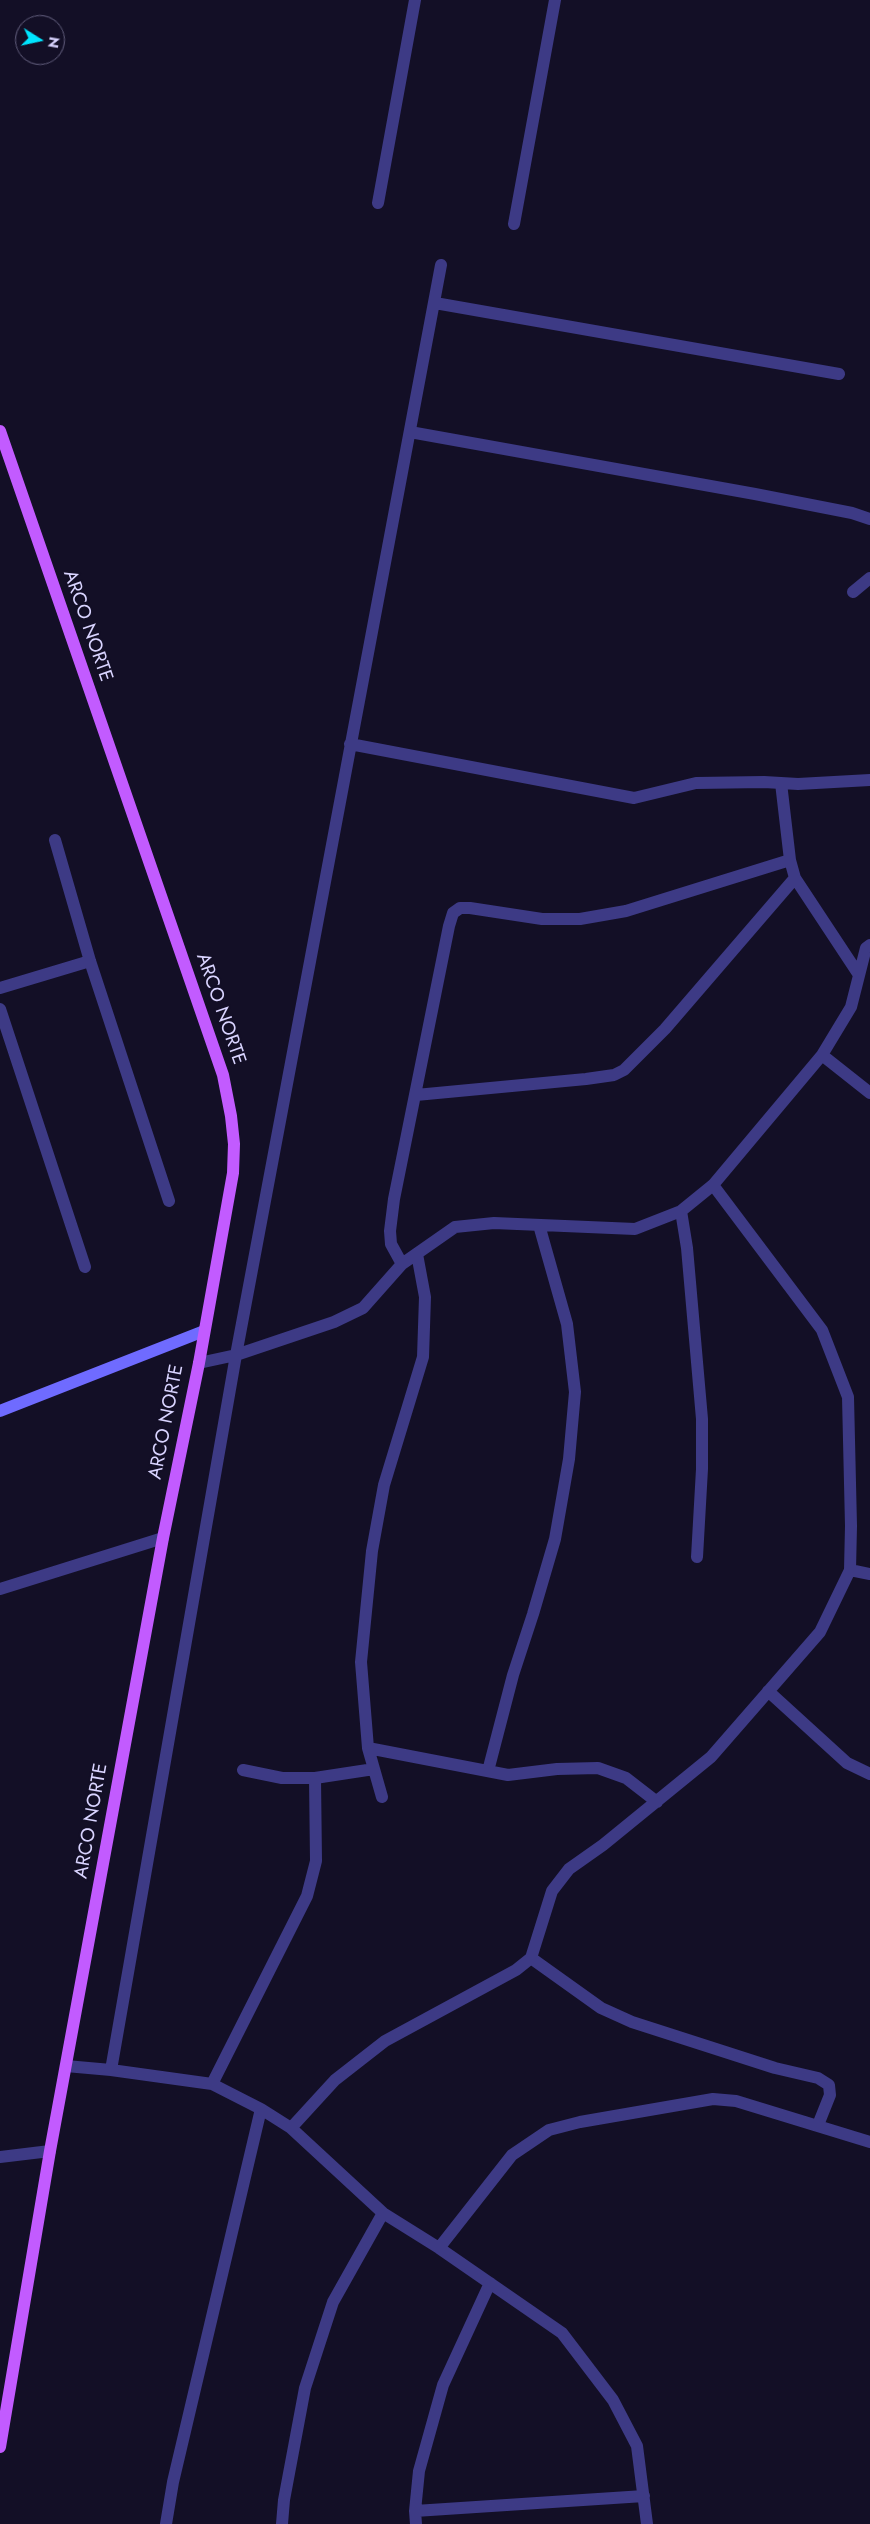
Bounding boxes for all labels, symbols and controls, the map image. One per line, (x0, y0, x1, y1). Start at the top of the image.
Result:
north arrow (15, 15, 65, 65)
text: N (43, 35, 65, 50)
street label: ARCO NORTE (57, 567, 117, 685)
street label: ARCO NORTE (190, 950, 250, 1068)
street label: ARCO NORTE (145, 1363, 189, 1481)
street label: ARCO NORTE (71, 1762, 113, 1880)

